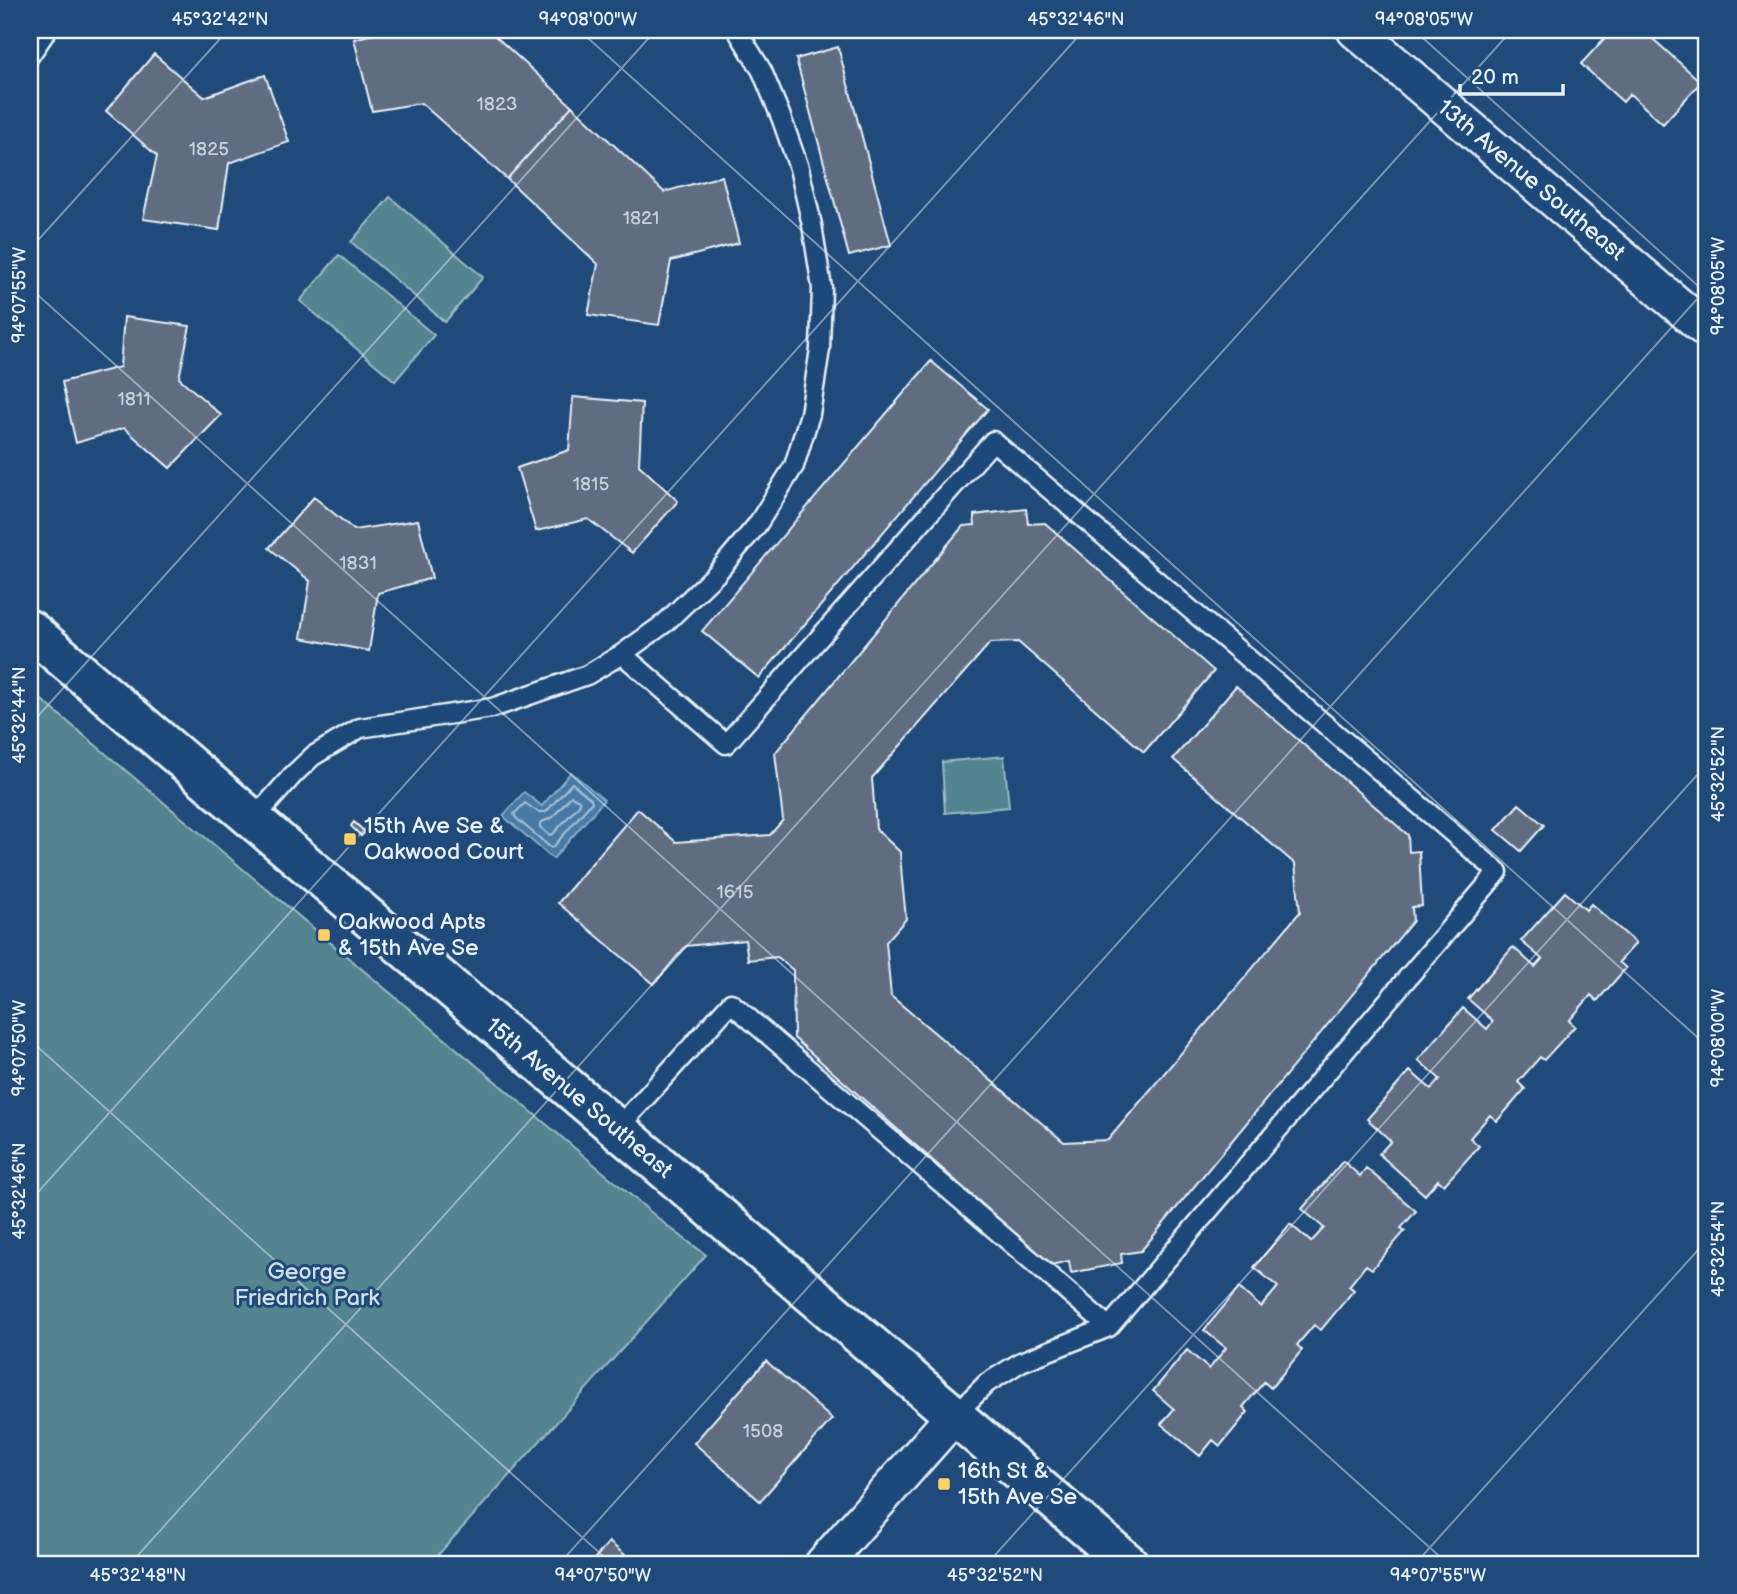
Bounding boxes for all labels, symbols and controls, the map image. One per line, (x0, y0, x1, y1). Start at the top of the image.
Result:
text: 45°32'42"N (172, 9, 268, 30)
text: 94°08'00"W (539, 9, 638, 30)
text: 45°32'46"N (1027, 9, 1125, 30)
text: 94°08'05"W (1375, 9, 1474, 30)
scale bar (1460, 52, 1564, 96)
text: 20 m (1471, 65, 1519, 90)
house number: 1823 (477, 93, 517, 116)
street label: 13th Avenue Southeast (1431, 93, 1631, 267)
house number: 1825 (189, 138, 229, 161)
house number: 1821 (623, 207, 659, 230)
text: 94°08'05"W (1708, 236, 1729, 335)
text: 94°07'55"W (9, 246, 30, 343)
house number: 1811 (117, 388, 151, 411)
house number: 1815 (573, 473, 609, 496)
house number: 1831 (339, 552, 377, 575)
text: 45°32'44"N (9, 666, 30, 764)
text: 45°32'52"N (1708, 726, 1729, 822)
place label: 15th Ave Se & Oakwood Court (364, 812, 524, 866)
marker: 15th Ave Se & Oakwood Court (342, 831, 358, 847)
house number: 1615 (716, 881, 754, 904)
place label: Oakwood Apts & 15th Ave Se (338, 908, 486, 962)
marker: Oakwood Apts & 15th Ave Se (316, 927, 332, 943)
text: 94°08'00"W (1708, 988, 1729, 1087)
text: 94°07'50"W (9, 999, 30, 1096)
street label: 15th Avenue Southeast (480, 1012, 678, 1184)
text: 45°32'46"N (9, 1142, 30, 1240)
text: 45°32'54"N (1708, 1201, 1729, 1297)
park label: George Friedrich Park (234, 1258, 380, 1312)
house number: 1508 (743, 1420, 783, 1443)
place label: 16th St & 15th Ave Se (958, 1457, 1077, 1511)
marker: 16th St & 15th Ave Se (936, 1476, 952, 1492)
text: 45°32'48"N (90, 1565, 186, 1586)
text: 94°07'50"W (555, 1565, 652, 1586)
text: 45°32'52"N (947, 1565, 1043, 1586)
text: 94°07'55"W (1390, 1565, 1487, 1586)

